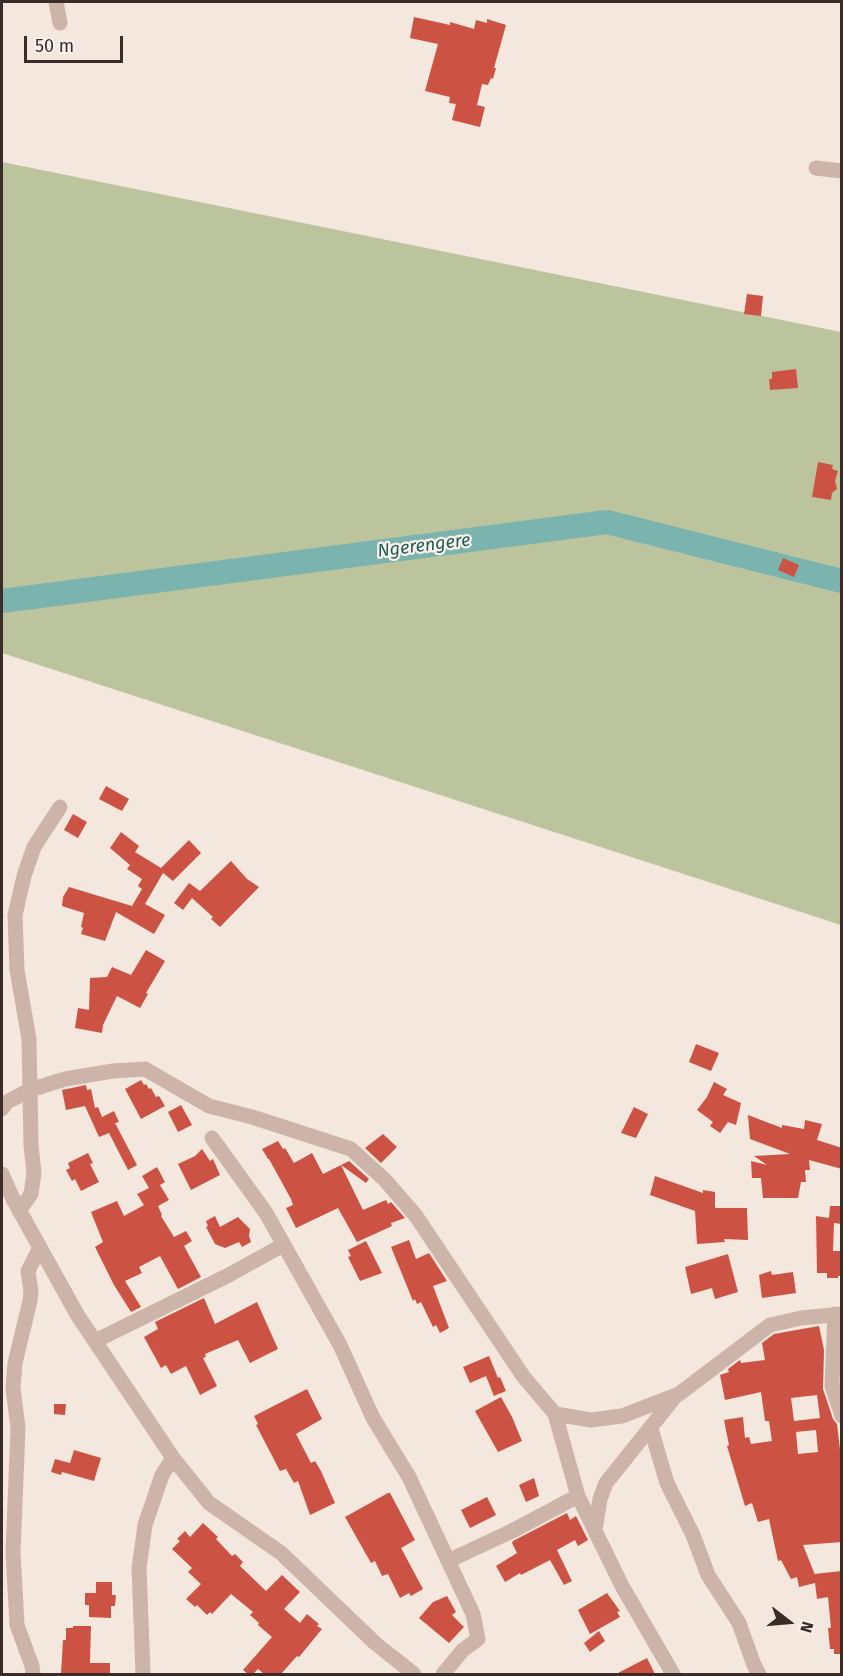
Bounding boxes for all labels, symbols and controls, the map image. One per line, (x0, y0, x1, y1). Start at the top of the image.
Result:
scale bar (27, 24, 126, 62)
text: 50 m (35, 35, 74, 57)
water label: Ngerengere (376, 530, 472, 562)
north arrow (759, 1592, 819, 1652)
text: N (796, 1619, 817, 1635)

